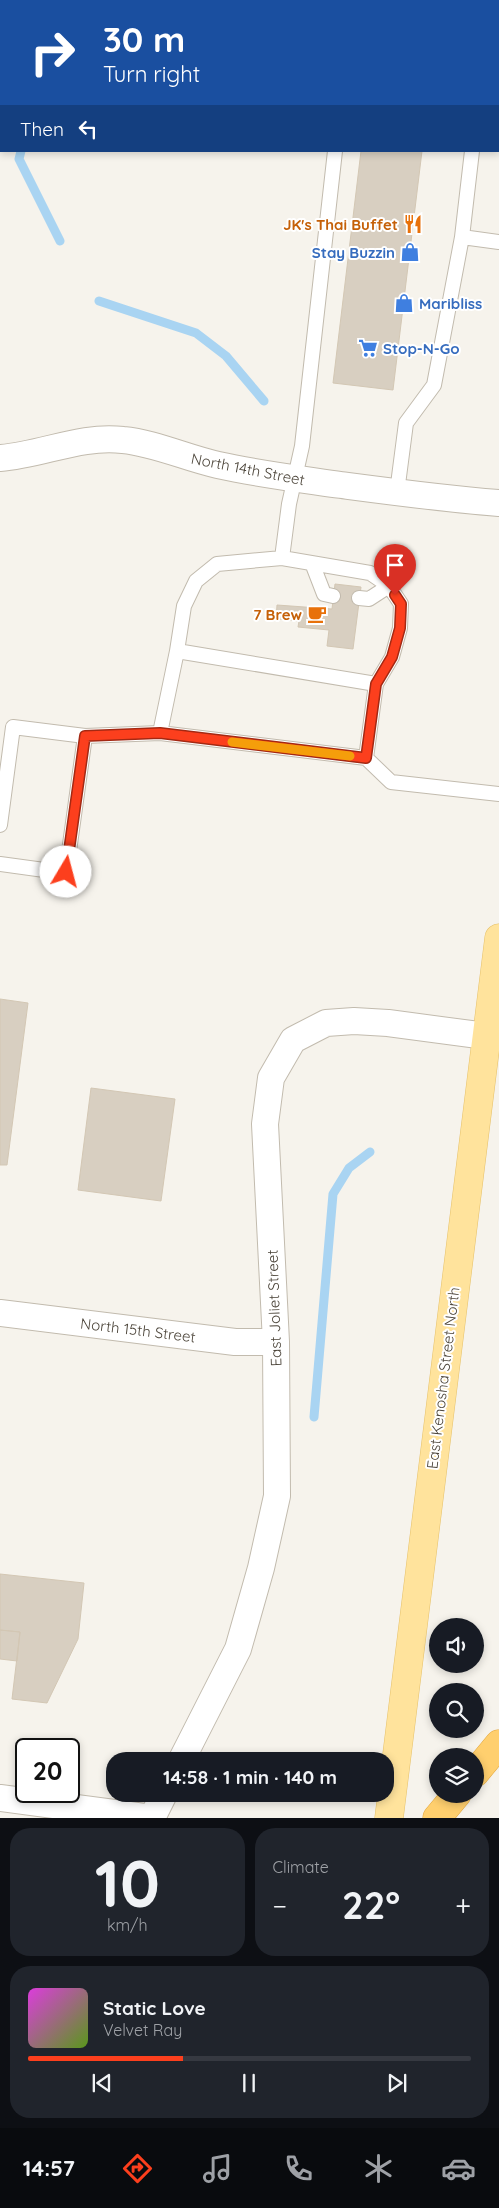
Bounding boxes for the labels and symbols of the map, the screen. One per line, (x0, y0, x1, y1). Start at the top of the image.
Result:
restaurant icon: JK's Thai Buffet (402, 213, 424, 235)
place label: JK's Thai Buffet (283, 215, 398, 234)
shop icon: Stay Buzzin (399, 241, 421, 263)
place label: Stay Buzzin (312, 243, 395, 262)
shop icon: Maribliss (393, 292, 415, 314)
place label: Maribliss (419, 294, 482, 313)
supermarket icon: Stop-N-Go (357, 337, 379, 359)
place label: Stop-N-Go (383, 339, 460, 358)
street label: North 14th Street (190, 449, 306, 489)
pin (374, 544, 416, 595)
cafe icon: 7 Brew (306, 603, 328, 625)
place label: 7 Brew (253, 605, 302, 624)
position arrow (39, 845, 91, 897)
street label: East Joliet Street (262, 1249, 286, 1367)
street label: East Kenosha Street North (422, 1286, 464, 1470)
street label: North 15th Street (79, 1314, 197, 1346)
speed limit sign: 20 (15, 1738, 80, 1803)

